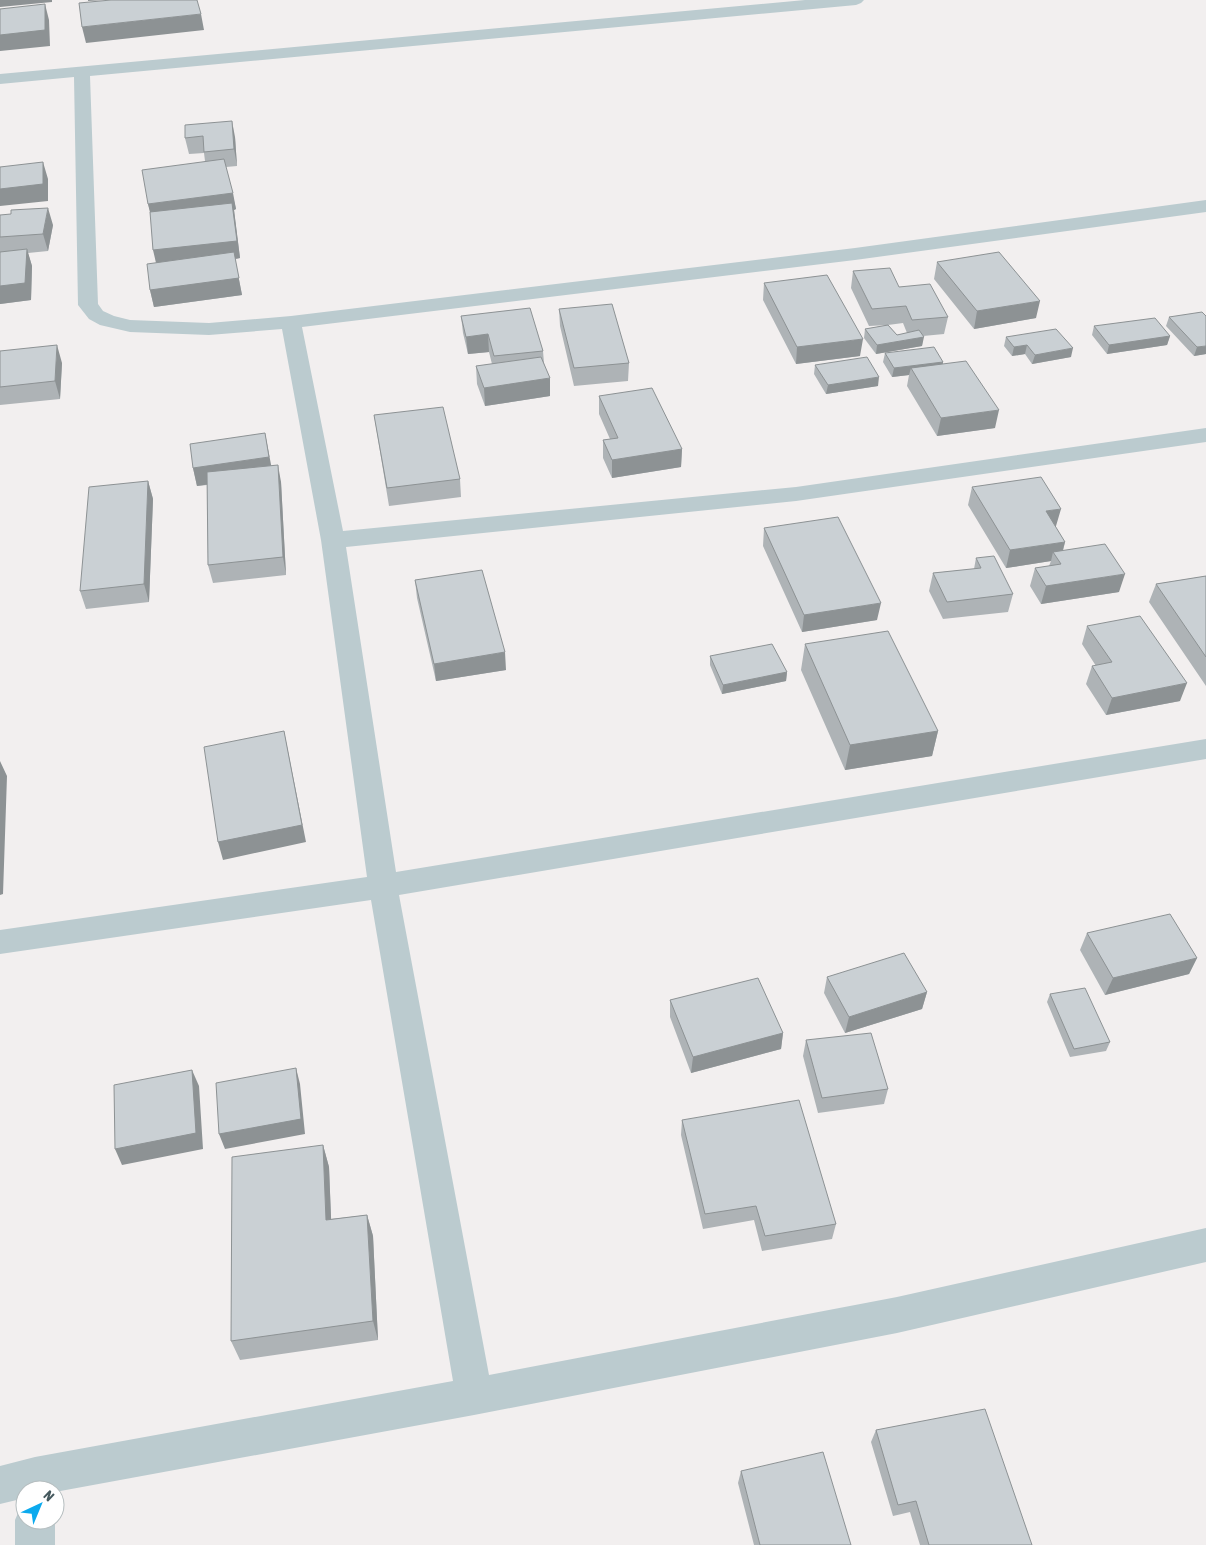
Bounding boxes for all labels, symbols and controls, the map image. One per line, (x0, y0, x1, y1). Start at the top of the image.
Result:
north arrow (15, 1480, 65, 1530)
text: N (41, 1487, 58, 1504)

